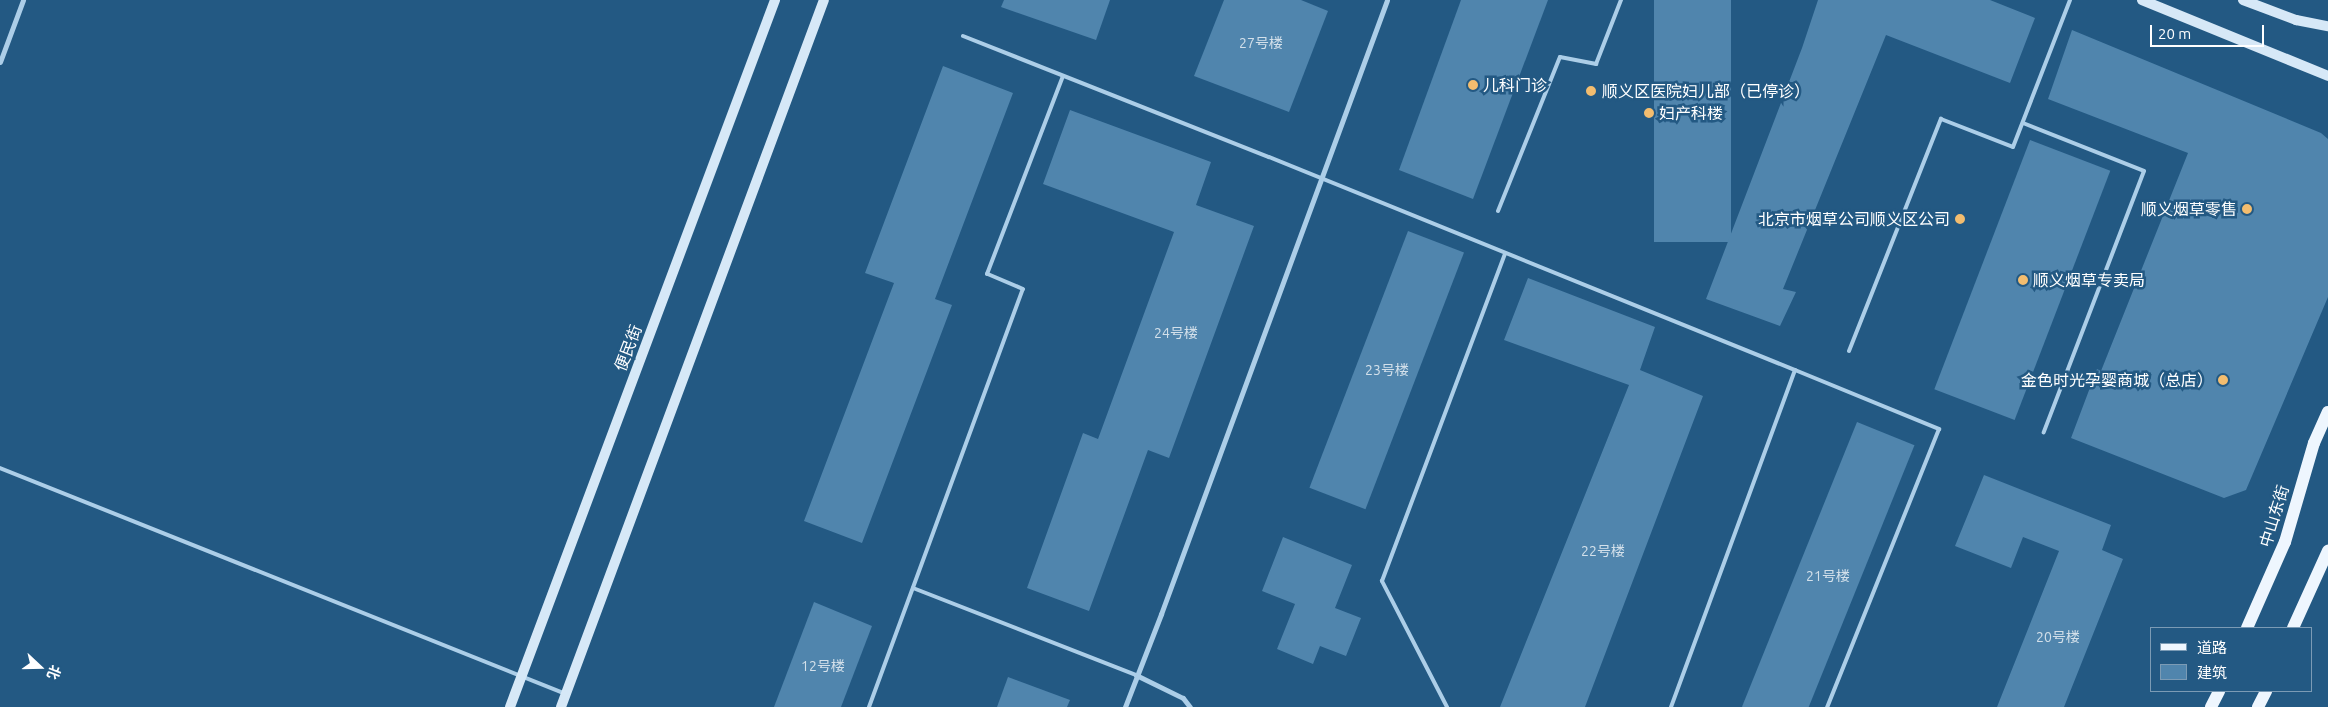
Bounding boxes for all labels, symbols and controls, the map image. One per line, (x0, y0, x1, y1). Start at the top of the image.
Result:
scale bar (2153, 15, 2267, 47)
text: 20 m (2158, 25, 2191, 42)
house number: 27号楼 (1239, 35, 1283, 51)
place label: 儿科门诊 (1483, 75, 1547, 95)
marker: 儿科门诊 (1467, 79, 1479, 91)
place label: 顺义区医院妇儿部（已停诊） (1602, 81, 1810, 101)
marker: 顺义区医院妇儿部（已停诊） (1584, 84, 1598, 98)
place label: 妇产科楼 (1659, 103, 1723, 123)
marker: 妇产科楼 (1643, 107, 1655, 119)
place label: 顺义烟草零售 (2141, 199, 2237, 219)
marker: 顺义烟草零售 (2241, 203, 2253, 215)
place label: 北京市烟草公司顺义区公司 (1758, 209, 1950, 229)
marker: 北京市烟草公司顺义区公司 (1954, 213, 1966, 225)
place label: 顺义烟草专卖局 (2033, 270, 2145, 290)
marker: 顺义烟草专卖局 (2017, 274, 2029, 286)
street label: 便民街 (610, 322, 646, 374)
house number: 24号楼 (1154, 325, 1198, 341)
house number: 23号楼 (1365, 362, 1409, 378)
place label: 金色时光孕婴商城（总店） (2021, 370, 2213, 390)
marker: 金色时光孕婴商城（总店） (2217, 374, 2229, 386)
street label: 中山东街 (2255, 483, 2293, 549)
house number: 22号楼 (1581, 543, 1625, 559)
house number: 21号楼 (1806, 568, 1850, 584)
legend (2150, 627, 2313, 692)
house number: 20号楼 (2036, 629, 2080, 645)
text: 道路 (2197, 639, 2227, 656)
north arrow (15, 642, 65, 692)
house number: 12号楼 (801, 658, 845, 674)
text: 北 (44, 663, 64, 682)
text: 建筑 (2197, 664, 2227, 681)

